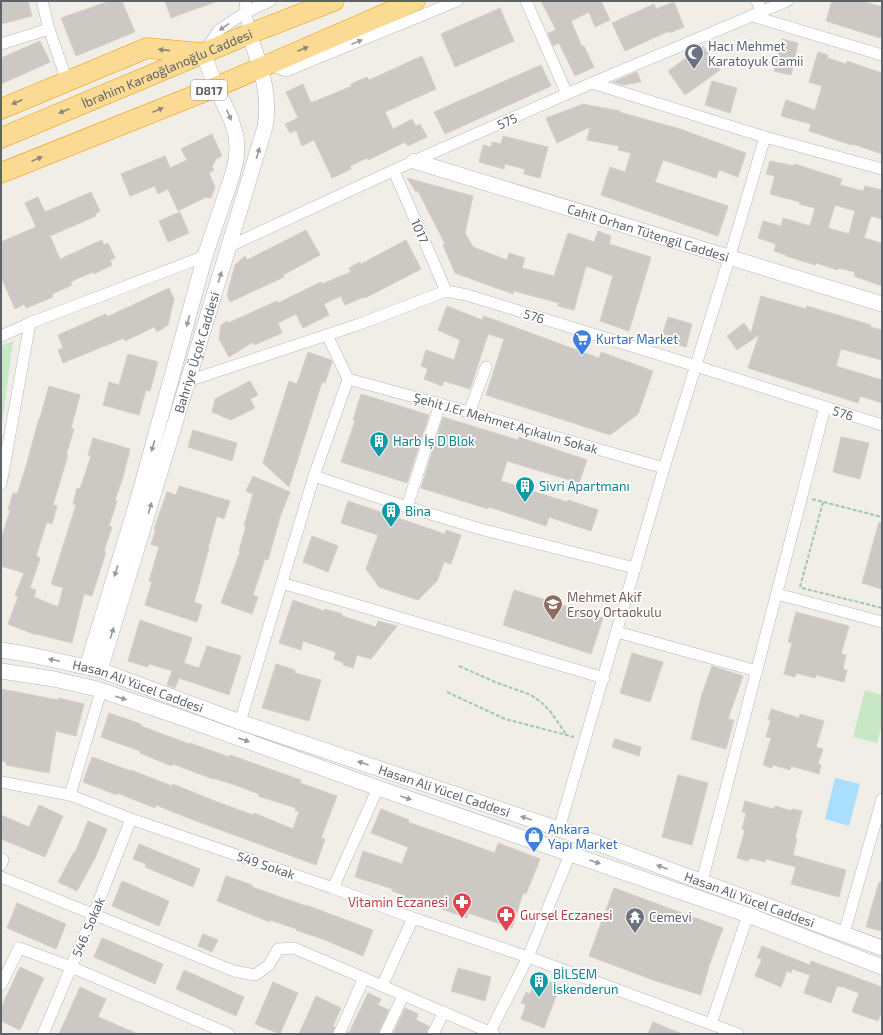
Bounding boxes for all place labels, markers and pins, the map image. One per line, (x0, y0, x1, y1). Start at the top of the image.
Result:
place label: Hacı Mehmet Karatoyuk Camii (708, 38, 804, 69)
mosque icon: Hacı Mehmet Karatoyuk Camii (683, 42, 705, 70)
supermarket icon: Kurtar Market (571, 328, 593, 356)
place label: Kurtar Market (596, 331, 678, 347)
building icon: Harb İş D Blok (368, 430, 390, 458)
place label: Harb İş D Blok (393, 433, 475, 450)
building icon: Sivri Apartmanı (514, 475, 536, 503)
place label: Sivri Apartmanı (539, 478, 630, 494)
building icon: Bina (380, 500, 402, 528)
place label: Bina (405, 503, 431, 519)
place label: Mehmet Akif Ersoy Ortaokulu (567, 589, 662, 620)
school or university icon: Mehmet Akif Ersoy Ortaokulu (542, 593, 564, 621)
place label: Ankara Yapı Market (548, 821, 618, 852)
shop icon: Ankara Yapı Market (523, 825, 545, 853)
pharmacy icon: Vitamin Eczanesi (451, 891, 473, 919)
place label: Vitamin Eczanesi (348, 894, 448, 910)
pharmacy icon: Gursel Eczanesi (495, 904, 517, 932)
temple icon: Cemevi (624, 906, 646, 934)
place label: Gursel Eczanesi (520, 907, 613, 923)
place label: Cemevi (649, 909, 692, 925)
place label: BİLSEM İskenderun (553, 966, 619, 997)
building icon: BİLSEM İskenderun (528, 970, 550, 998)

